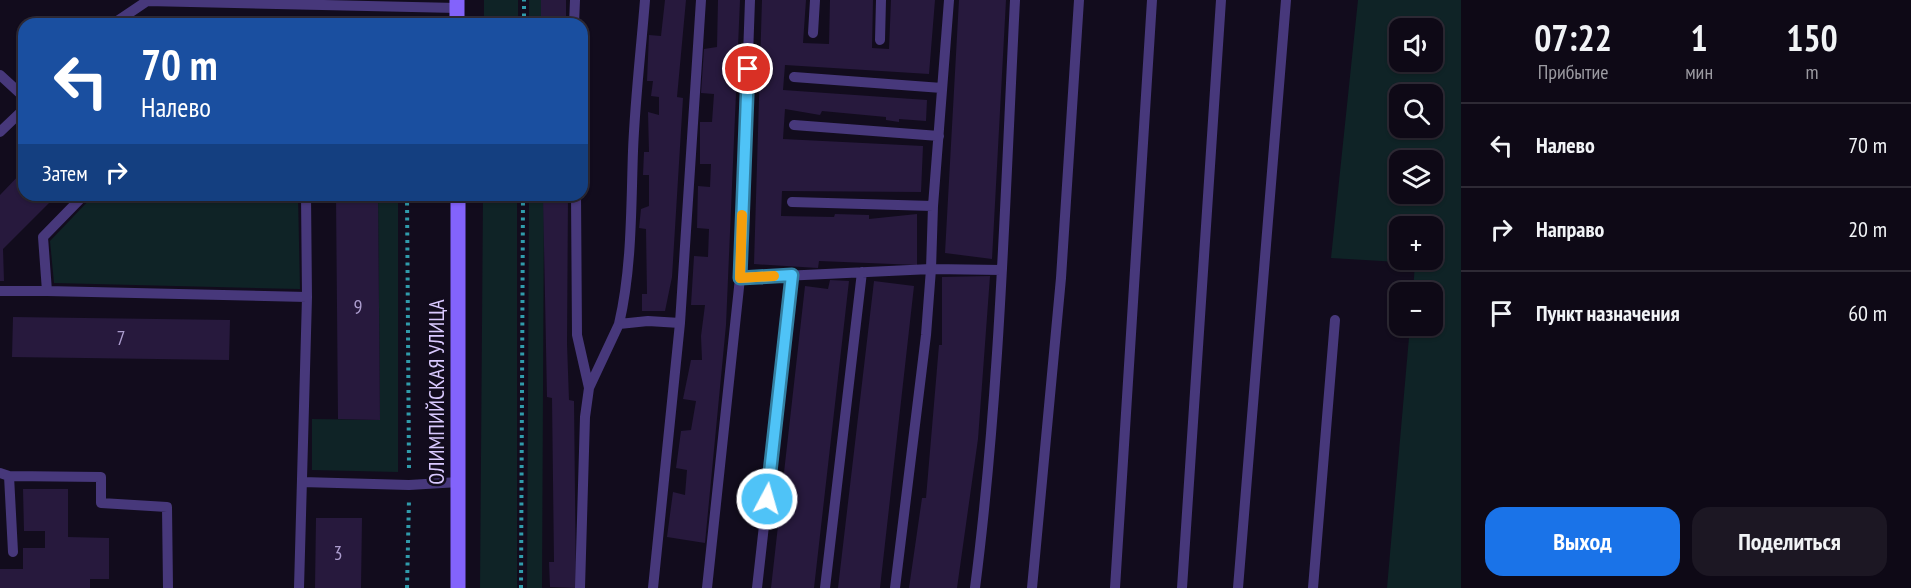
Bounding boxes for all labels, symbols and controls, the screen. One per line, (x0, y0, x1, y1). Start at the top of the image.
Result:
text: 07:22 (1534, 14, 1612, 61)
text: 1 (1691, 14, 1708, 61)
text: 150 (1786, 14, 1838, 61)
map controls (1389, 18, 1443, 336)
button: sound (1389, 18, 1443, 72)
text: 70 m (141, 37, 218, 92)
icon: left (42, 42, 120, 120)
pin (722, 43, 773, 94)
icon: arrive (731, 52, 764, 85)
text: Прибытие (1538, 59, 1609, 85)
text: мин (1685, 59, 1713, 85)
text: m (1806, 59, 1819, 85)
button: search (1389, 84, 1443, 138)
text: Налево (141, 90, 211, 124)
icon: left (1485, 129, 1518, 162)
text: Налево (1536, 131, 1595, 159)
text: 70 m (1848, 131, 1887, 159)
button: layers (1389, 150, 1443, 204)
icon: right (100, 156, 133, 189)
text: Затем (42, 159, 88, 187)
icon: right (1485, 213, 1518, 246)
text: Направо (1536, 215, 1604, 243)
text: 20 m (1848, 215, 1887, 243)
button: + (1389, 216, 1443, 270)
button: − (1389, 282, 1443, 336)
house number: 9 (354, 294, 363, 320)
icon: arrive (1485, 297, 1518, 330)
street label: ОЛИМПИЙСКАЯ УЛИЦА (422, 299, 450, 485)
text: Пункт назначения (1536, 299, 1680, 327)
text: 60 m (1848, 299, 1887, 327)
house number: 7 (117, 325, 126, 351)
position arrow (735, 467, 799, 531)
button: Выход (1485, 507, 1680, 576)
button: Поделиться (1692, 507, 1887, 576)
house number: 3 (334, 540, 343, 566)

